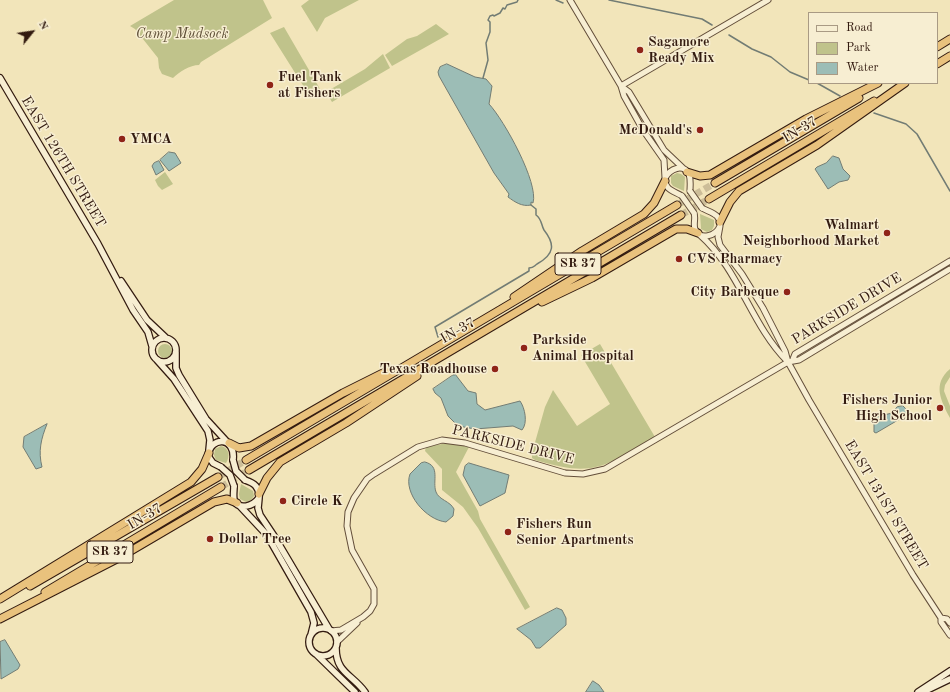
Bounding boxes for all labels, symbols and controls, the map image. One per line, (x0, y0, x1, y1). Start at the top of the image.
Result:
north arrow (12, 12, 52, 52)
legend (808, 12, 938, 84)
text: N (36, 19, 50, 32)
text: Road (846, 22, 873, 34)
park label: Camp Mudsock (136, 26, 228, 42)
place label: Sagamore Ready Mix (648, 34, 715, 66)
text: Park (846, 42, 871, 54)
marker: Sagamore Ready Mix (635, 45, 645, 55)
text: Water (846, 62, 878, 74)
place label: Fuel Tank at Fishers (278, 69, 342, 102)
marker: Fuel Tank at Fishers (265, 80, 275, 90)
street label: EAST 126TH STREET (17, 93, 109, 231)
street label: IN-37 (780, 113, 820, 147)
place label: McDonald's (619, 122, 692, 138)
marker: McDonald's (695, 125, 705, 135)
place label: YMCA (130, 131, 172, 147)
marker: YMCA (117, 134, 127, 144)
place label: Walmart Neighborhood Market (743, 217, 879, 250)
marker: Walmart Neighborhood Market (882, 228, 892, 238)
place label: CVS Pharmacy (687, 251, 783, 267)
road number: SR 37 (555, 253, 601, 275)
marker: CVS Pharmacy (674, 254, 684, 264)
street label: PARKSIDE DRIVE (789, 269, 905, 349)
place label: City Barbeque (690, 284, 779, 300)
marker: City Barbeque (782, 287, 792, 297)
street label: IN-37 (437, 314, 479, 348)
place label: Parkside Animal Hospital (532, 332, 634, 364)
marker: Parkside Animal Hospital (519, 343, 529, 353)
place label: Texas Roadhouse (380, 361, 487, 377)
marker: Texas Roadhouse (490, 364, 500, 374)
place label: Fishers Junior High School (842, 392, 932, 424)
marker: Fishers Junior High School (935, 403, 945, 413)
street label: PARKSIDE DRIVE (450, 422, 576, 468)
street label: EAST 131ST STREET (841, 437, 931, 573)
place label: Circle K (291, 493, 343, 509)
marker: Circle K (278, 496, 288, 506)
street label: IN-37 (125, 500, 165, 534)
place label: Fishers Run Senior Apartments (516, 516, 633, 548)
marker: Fishers Run Senior Apartments (503, 527, 513, 537)
place label: Dollar Tree (218, 531, 291, 547)
marker: Dollar Tree (205, 534, 215, 544)
road number: SR 37 (87, 541, 133, 563)

